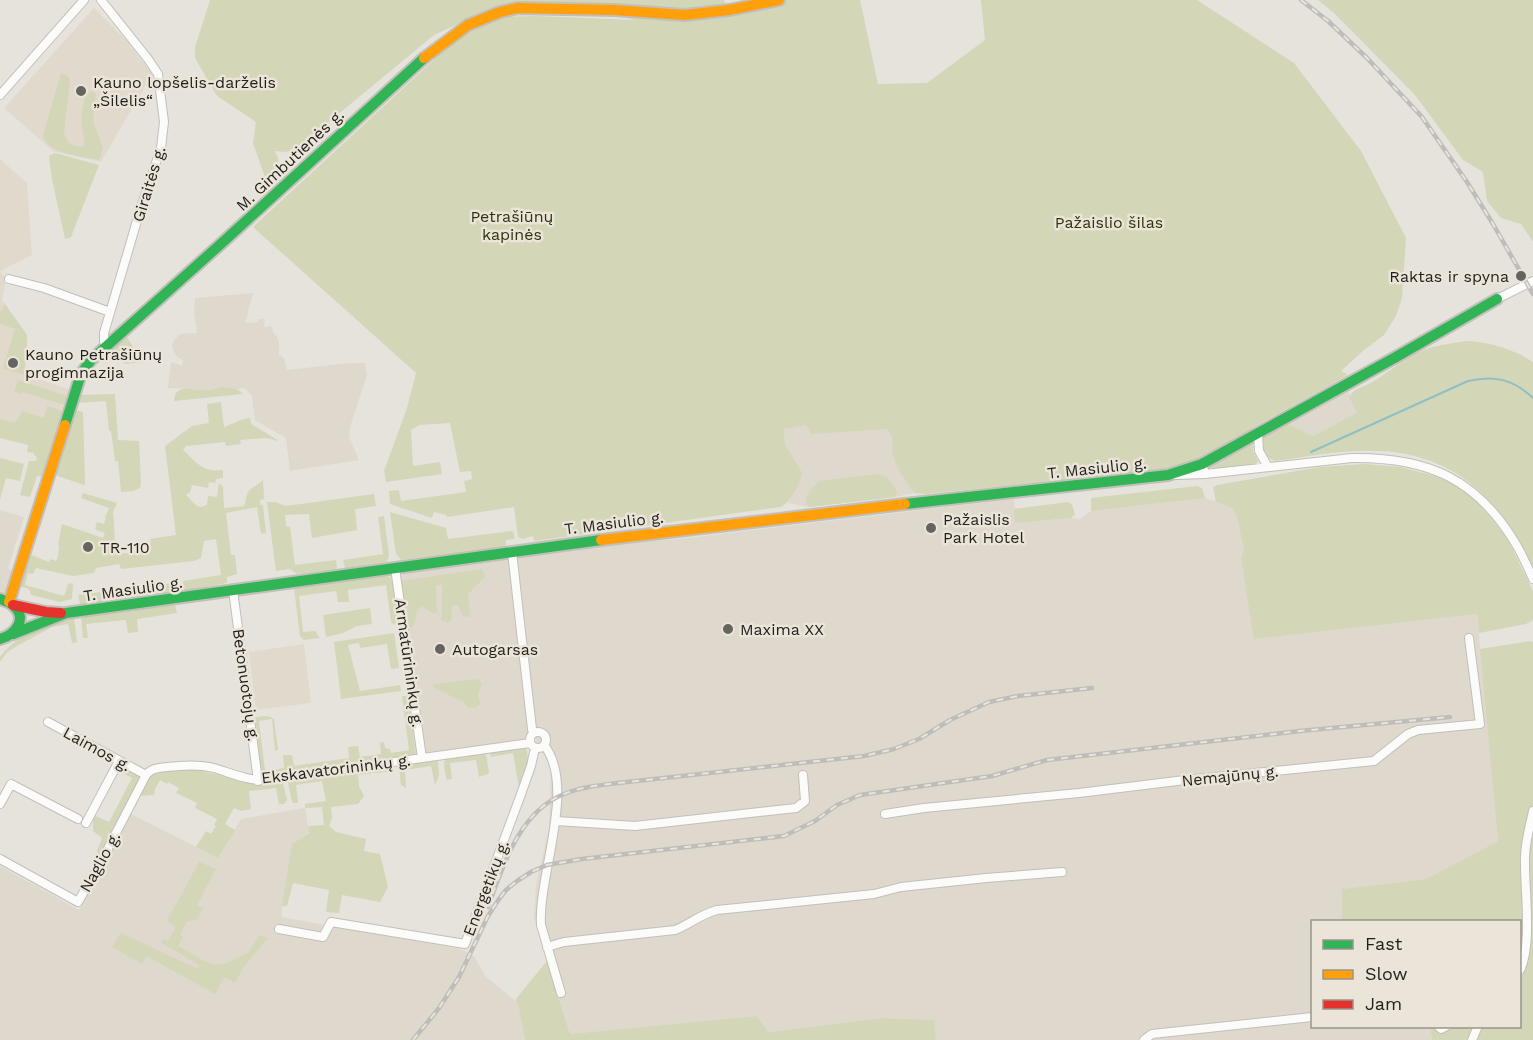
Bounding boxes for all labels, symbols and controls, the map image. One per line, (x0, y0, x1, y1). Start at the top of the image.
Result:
place label: Kauno lopšelis-darželis „Šilelis“ (93, 73, 276, 110)
marker: Kauno lopšelis-darželis „Šilelis“ (74, 84, 88, 98)
street label: M. Gimbutienės g. (232, 105, 348, 215)
street label: Giraitės g. (129, 144, 169, 224)
park label: Petrašiūnų kapinės (470, 207, 554, 244)
park label: Pažaislio šilas (1055, 213, 1163, 232)
place label: Raktas ir spyna (1389, 267, 1509, 286)
marker: Raktas ir spyna (1514, 269, 1528, 283)
place label: Kauno Petrašiūnų progimnazija (25, 345, 162, 382)
marker: Kauno Petrašiūnų progimnazija (6, 356, 20, 370)
street label: T. Masiulio g. (1046, 453, 1148, 483)
street label: T. Masiulio g. (563, 507, 665, 539)
place label: Pažaislis Park Hotel (943, 510, 1025, 547)
marker: Pažaislis Park Hotel (924, 521, 938, 535)
place label: TR-110 (100, 538, 150, 557)
marker: TR-110 (81, 540, 95, 554)
street label: T. Masiulio g. (82, 573, 184, 605)
street label: Armatūrininkų g. (391, 597, 427, 729)
place label: Maxima XX (740, 620, 824, 639)
marker: Maxima XX (721, 622, 735, 636)
street label: Betonuotojų g. (229, 627, 263, 743)
place label: Autogarsas (452, 640, 538, 659)
marker: Autogarsas (433, 642, 447, 656)
street label: Laimos g. (60, 723, 134, 775)
street label: Ekskavatorininkų g. (260, 750, 412, 788)
street label: Nemajūnų g. (1181, 761, 1279, 791)
street label: Naglio g. (76, 828, 124, 896)
street label: Energetikų g. (459, 837, 513, 939)
legend (1311, 920, 1521, 1028)
text: Fast (1365, 933, 1403, 954)
text: Slow (1365, 963, 1408, 984)
text: Jam (1365, 993, 1402, 1014)

